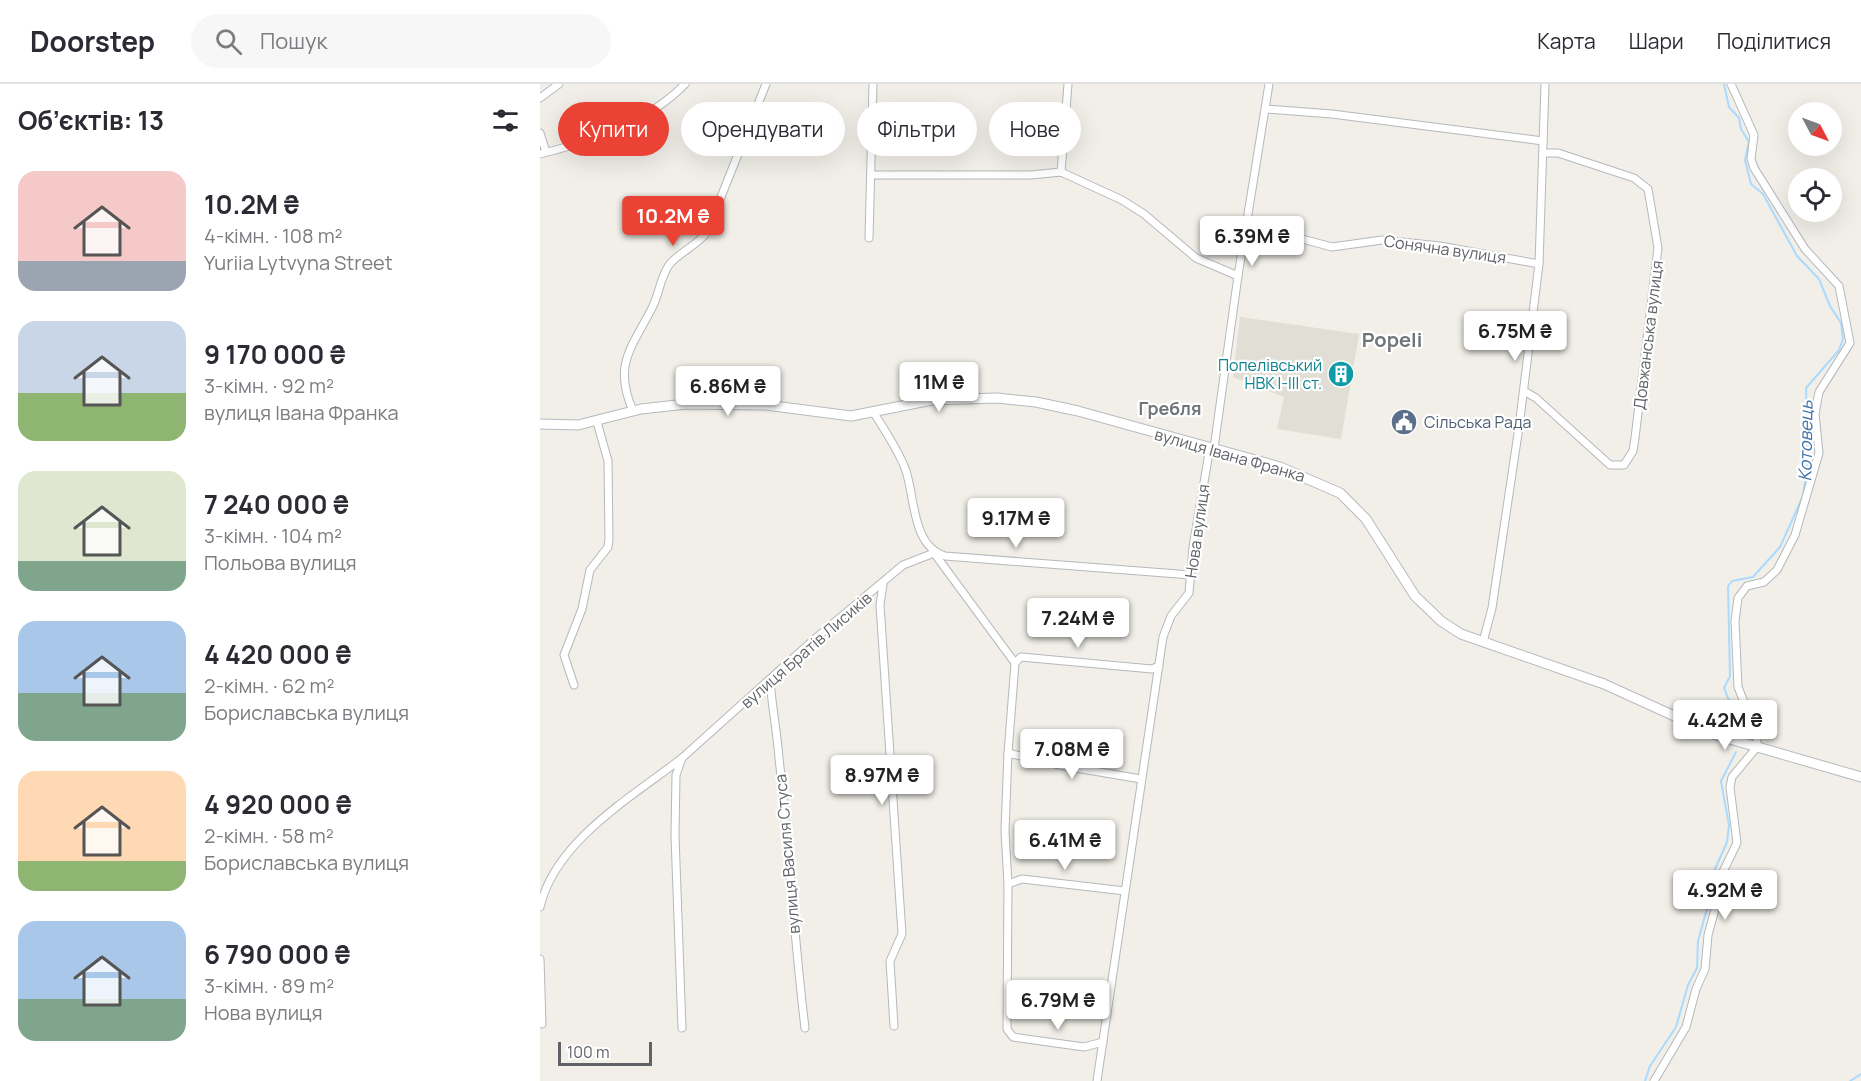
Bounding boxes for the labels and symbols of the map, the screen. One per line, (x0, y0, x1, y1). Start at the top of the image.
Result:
north arrow (1788, 102, 1842, 156)
pin: 10.2M ₴ (618, 196, 728, 247)
pin: 6.39M ₴ (1197, 216, 1307, 267)
street label: Сонячна вулиця (1382, 230, 1508, 268)
street label: Довжанська вулиця (1628, 259, 1668, 411)
pin: 6.75M ₴ (1460, 311, 1570, 362)
district label: Popeli (1362, 326, 1422, 353)
place label: Попелівський НВК І-ІІІ ст. (1218, 354, 1322, 394)
building icon: Попелівський НВК І-ІІІ ст. (1326, 359, 1356, 389)
pin: 11M ₴ (897, 362, 981, 413)
pin: 6.86M ₴ (673, 366, 783, 417)
district label: Гребля (1138, 396, 1202, 420)
water label: Котовець (1792, 400, 1818, 482)
public building icon: Сільська Рада (1389, 407, 1419, 437)
place label: Сільська Рада (1424, 411, 1531, 433)
street label: вулиця Івана Франка (1152, 423, 1308, 487)
street label: Нова вулиця (1180, 483, 1214, 579)
pin: 9.17M ₴ (961, 498, 1071, 549)
street label: вулиця Братів Лисиків (736, 587, 877, 713)
pin: 7.24M ₴ (1023, 598, 1133, 649)
pin: 4.42M ₴ (1670, 700, 1780, 751)
pin: 7.08M ₴ (1017, 729, 1127, 780)
pin: 8.97M ₴ (827, 755, 937, 806)
street label: вулиця Василя Стуса (769, 773, 805, 935)
pin: 6.41M ₴ (1010, 820, 1120, 871)
pin: 4.92M ₴ (1670, 870, 1780, 921)
pin: 6.79M ₴ (1003, 980, 1113, 1031)
scale bar (558, 1039, 652, 1066)

